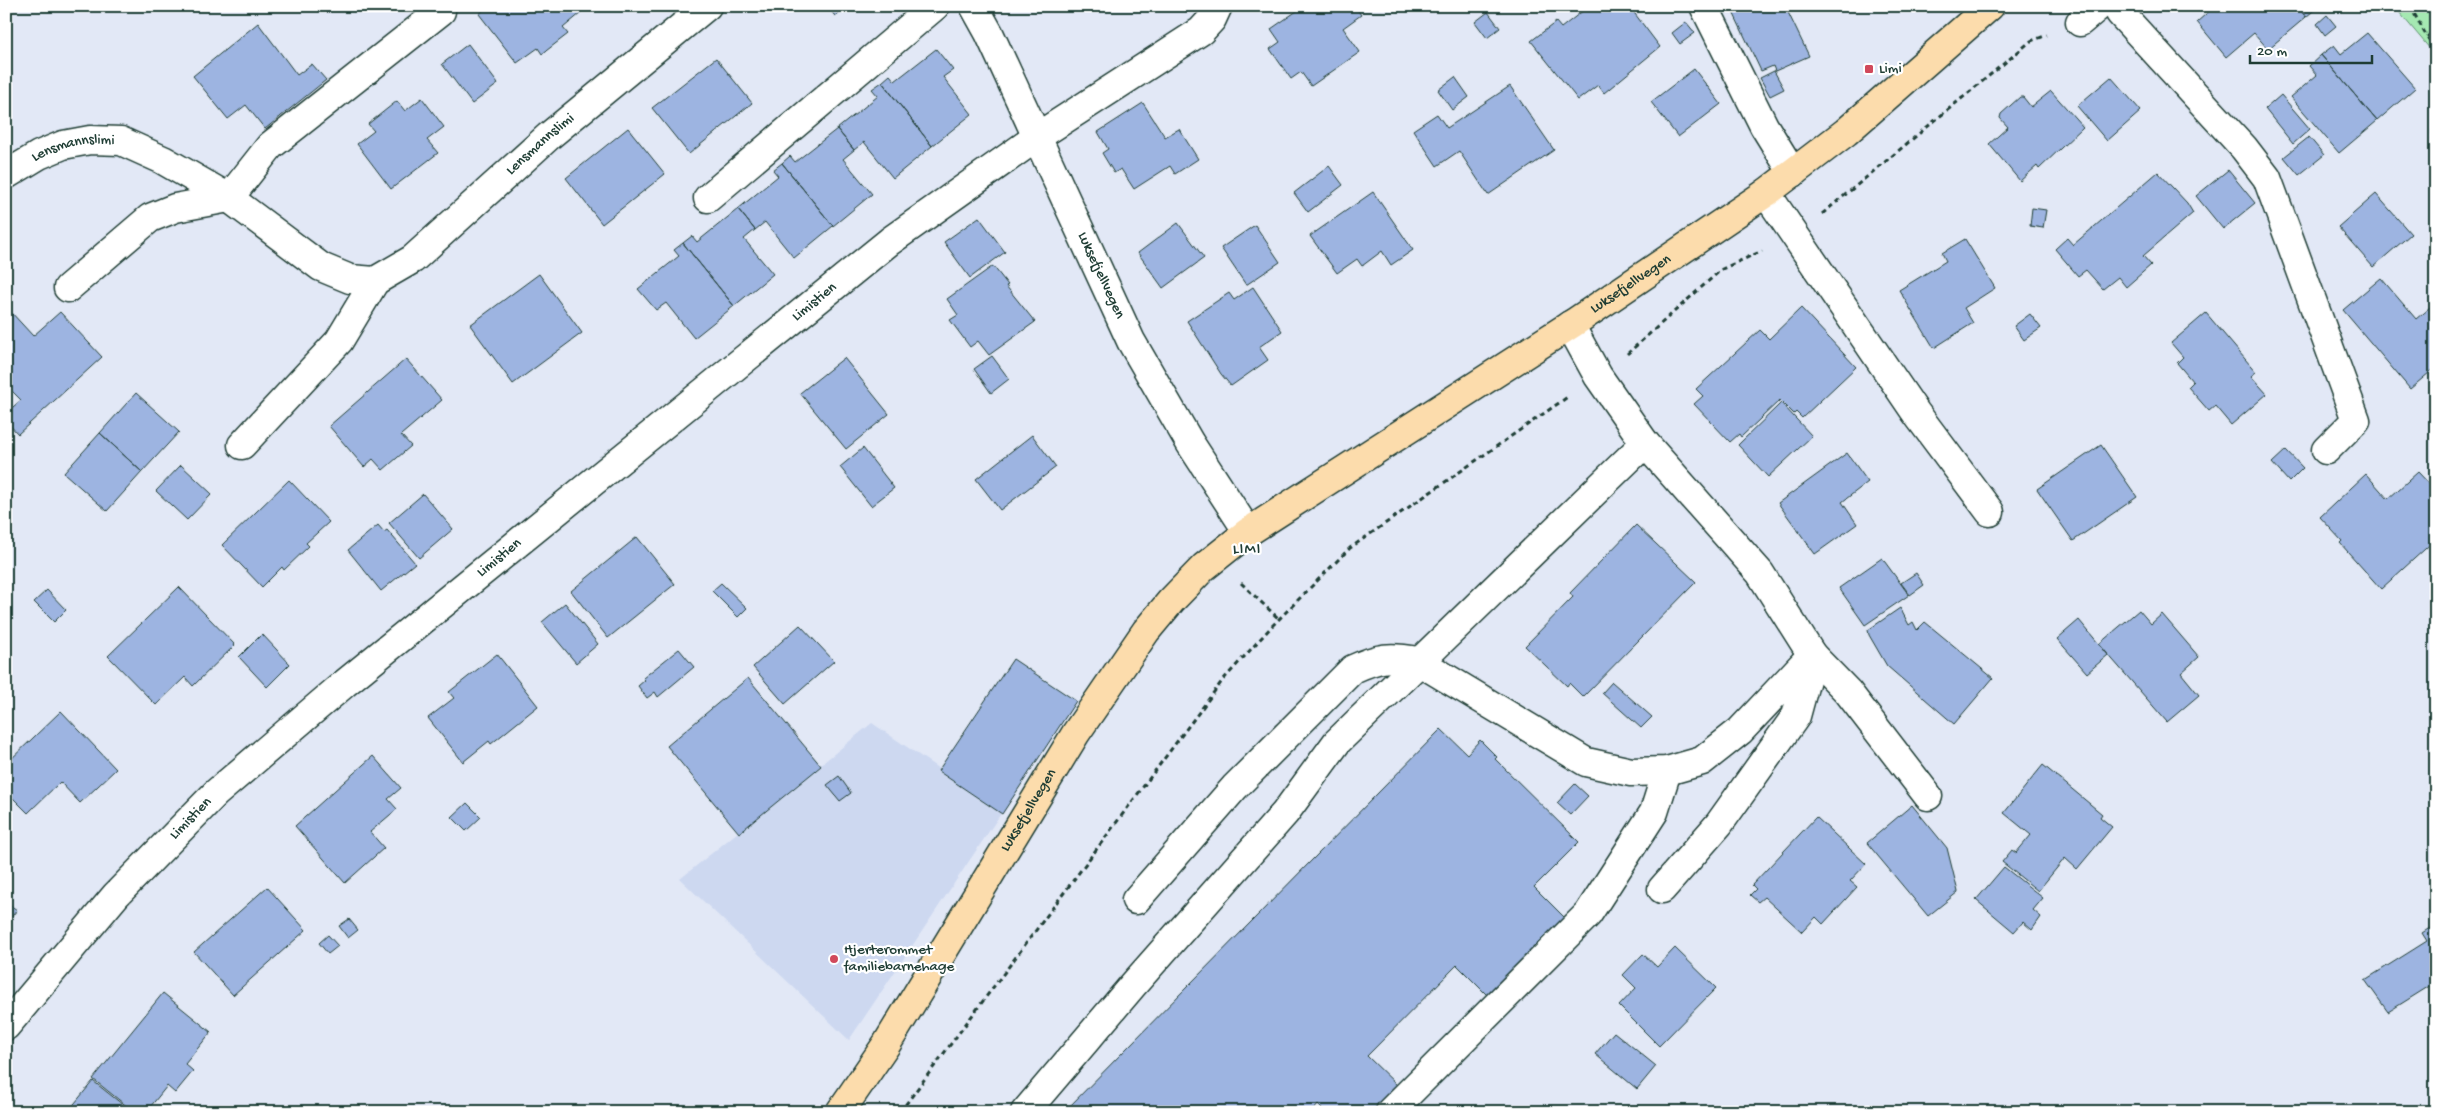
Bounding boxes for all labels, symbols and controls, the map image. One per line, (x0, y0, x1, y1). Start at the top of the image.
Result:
scale bar (2250, 32, 2372, 64)
text: 20 m (2257, 43, 2287, 61)
place label: Limi (1879, 60, 1902, 78)
marker: Limi (1863, 63, 1875, 75)
street label: Lensmannslimi (502, 110, 578, 179)
street label: Lensmannslimi (28, 131, 115, 166)
street label: Luksefjellvegen (1073, 229, 1129, 322)
street label: Luksefjellvegen (1587, 251, 1675, 318)
street label: Limistien (789, 279, 841, 326)
street label: Limistien (473, 534, 525, 582)
district label: LIMI (1233, 541, 1261, 560)
street label: Luksefjellvegen (997, 766, 1061, 855)
street label: Limistien (166, 794, 216, 844)
place label: Hjerterommet familiebarnehage (843, 941, 954, 976)
marker: Hjerterommet familiebarnehage (828, 953, 840, 965)

